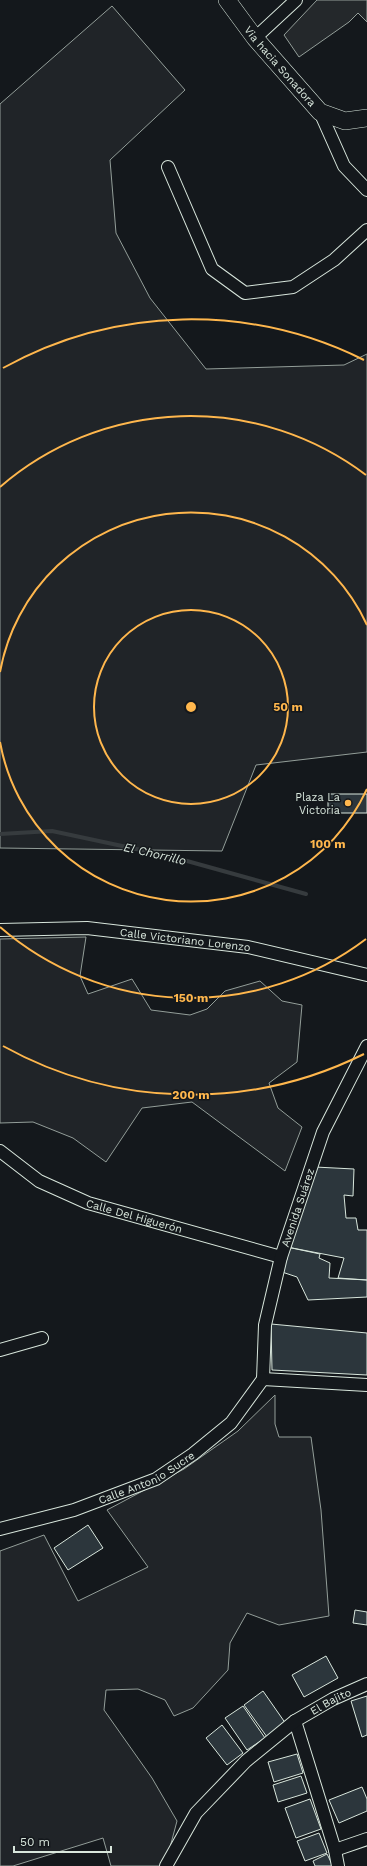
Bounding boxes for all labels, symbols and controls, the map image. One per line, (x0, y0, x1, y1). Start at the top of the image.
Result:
street label: Via hacia Sonadora (242, 23, 319, 109)
centre of rings (184, 700, 198, 714)
text: 50 m (273, 700, 303, 714)
place label: Plaza La Victoria (295, 791, 340, 817)
marker: Plaza La Victoria (343, 798, 353, 808)
text: 100 m (310, 837, 346, 851)
water label: El Chorrillo (122, 840, 188, 868)
street label: Calle Victoriano Lorenzo (119, 925, 251, 954)
text: 150 m (174, 991, 208, 1005)
text: 200 m (172, 1088, 210, 1102)
street label: Avenida Suárez (278, 1167, 317, 1249)
street label: Calle Del Higuerón (85, 1196, 184, 1236)
street label: Calle Antonio Sucre (96, 1448, 197, 1507)
street label: El Bajito (308, 1685, 353, 1717)
scale bar (14, 1828, 111, 1854)
text: 50 m (20, 1835, 50, 1849)

